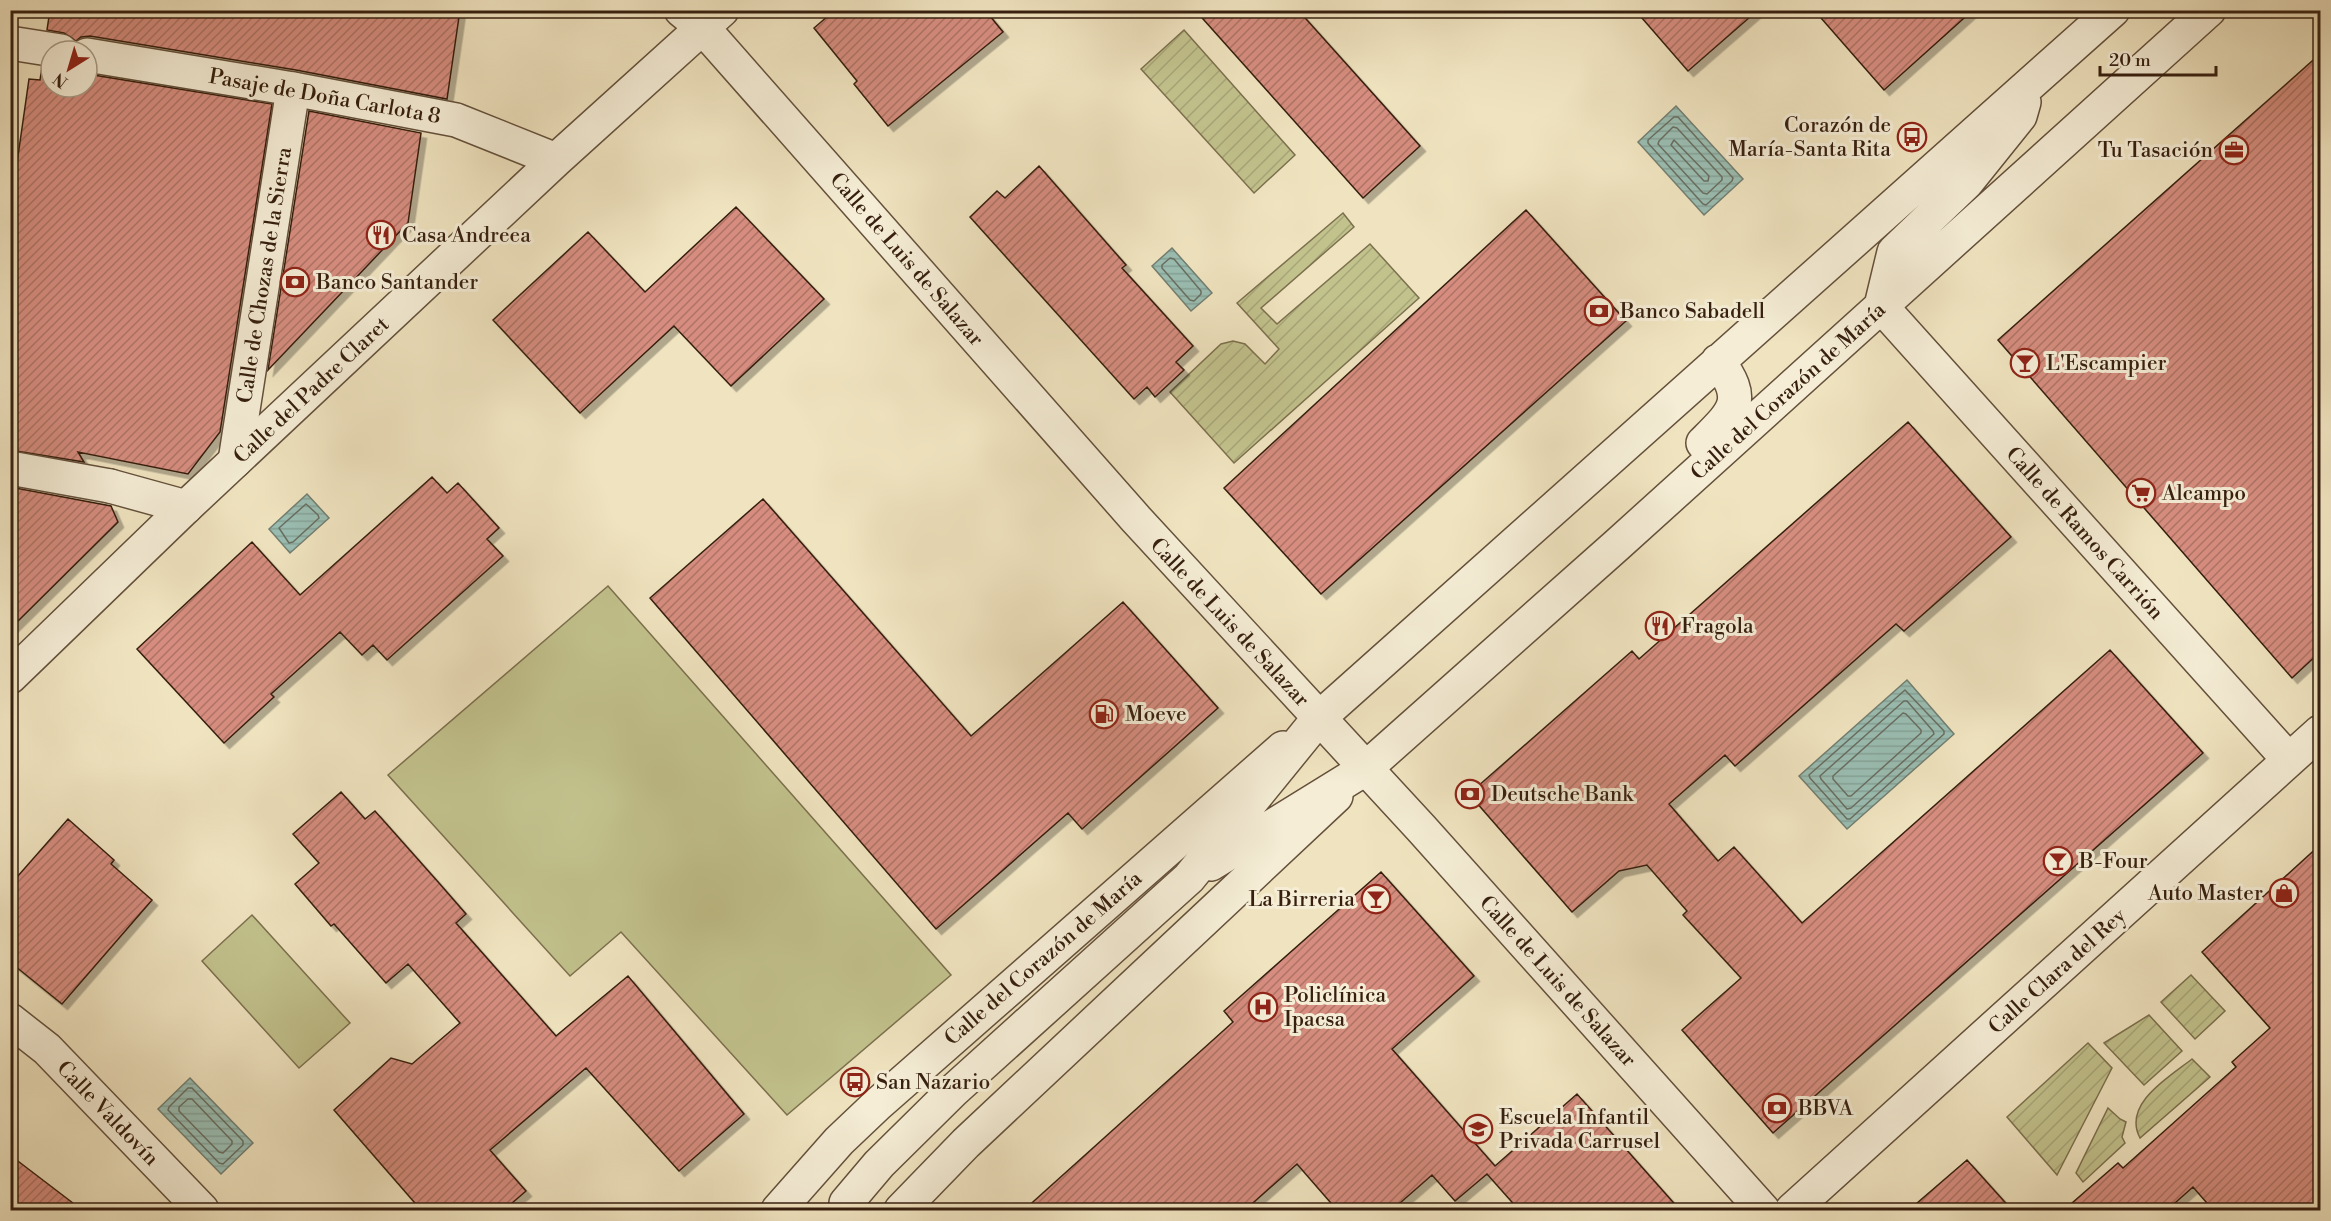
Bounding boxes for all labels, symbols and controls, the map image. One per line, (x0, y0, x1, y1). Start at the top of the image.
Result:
north arrow (39, 39, 99, 99)
scale bar (2100, 39, 2216, 77)
text: 20 m (2109, 49, 2151, 72)
street label: Pasaje de Doña Carlota 8 (207, 64, 443, 130)
text: N (49, 68, 72, 92)
place label: Corazón de María-Santa Rita (1728, 113, 1891, 163)
bus stop icon: Corazón de María-Santa Rita (1896, 121, 1928, 153)
office icon: Tu Tasación (2218, 134, 2250, 166)
place label: Tu Tasación (2098, 138, 2213, 164)
street label: Calle de Chozas de la Sierra (232, 145, 298, 405)
street label: Calle de Luis de Salazar (824, 167, 989, 352)
restaurant icon: Casa Andreea (365, 219, 397, 251)
place label: Casa Andreea (402, 223, 531, 249)
bank icon: Banco Santander (279, 266, 311, 298)
place label: Banco Santander (315, 270, 478, 296)
bank icon: Banco Sabadell (1583, 295, 1615, 327)
street label: Calle del Corazón de María (1686, 297, 1892, 486)
place label: Banco Sabadell (1619, 299, 1765, 325)
street label: Calle del Padre Claret (228, 311, 395, 470)
bar icon: L'Escampier (2009, 347, 2041, 379)
place label: L'Escampier (2046, 351, 2167, 377)
street label: Calle de Ramos Carrión (2000, 442, 2169, 626)
supermarket icon: Alcampo (2125, 477, 2157, 509)
place label: Alcampo (2161, 481, 2246, 507)
street label: Calle de Luis de Salazar (1144, 533, 1314, 713)
restaurant icon: Fragola (1644, 610, 1676, 642)
place label: Fragola (1681, 614, 1754, 640)
fuel station icon: Moeve (1088, 698, 1120, 730)
place label: Moeve (1125, 702, 1187, 728)
bank icon: Deutsche Bank (1454, 778, 1486, 810)
place label: Deutsche Bank (1491, 782, 1634, 808)
bar icon: B-Four (2042, 845, 2074, 877)
place label: B-Four (2078, 849, 2148, 875)
street label: Calle del Corazón de María (940, 866, 1148, 1052)
shop icon: Auto Master (2268, 877, 2300, 909)
place label: Auto Master (2147, 881, 2263, 907)
bar icon: La Birreria (1360, 883, 1392, 915)
place label: La Birreria (1248, 887, 1355, 913)
street label: Calle de Luis de Salazar (1473, 891, 1641, 1073)
street label: Calle Clara del Rey (1984, 903, 2132, 1040)
place label: Policlínica Ipacsa (1284, 983, 1387, 1033)
hospital icon: Policlínica Ipacsa (1247, 991, 1279, 1023)
street label: Calle Valdovín (51, 1056, 164, 1172)
bus stop icon: San Nazario (839, 1066, 871, 1098)
place label: San Nazario (876, 1070, 990, 1096)
bank icon: BBVA (1761, 1092, 1793, 1124)
place label: BBVA (1797, 1096, 1854, 1122)
place label: Escuela Infantil Privada Carrusel (1499, 1105, 1660, 1155)
school or university icon: Escuela Infantil Privada Carrusel (1462, 1113, 1494, 1145)

